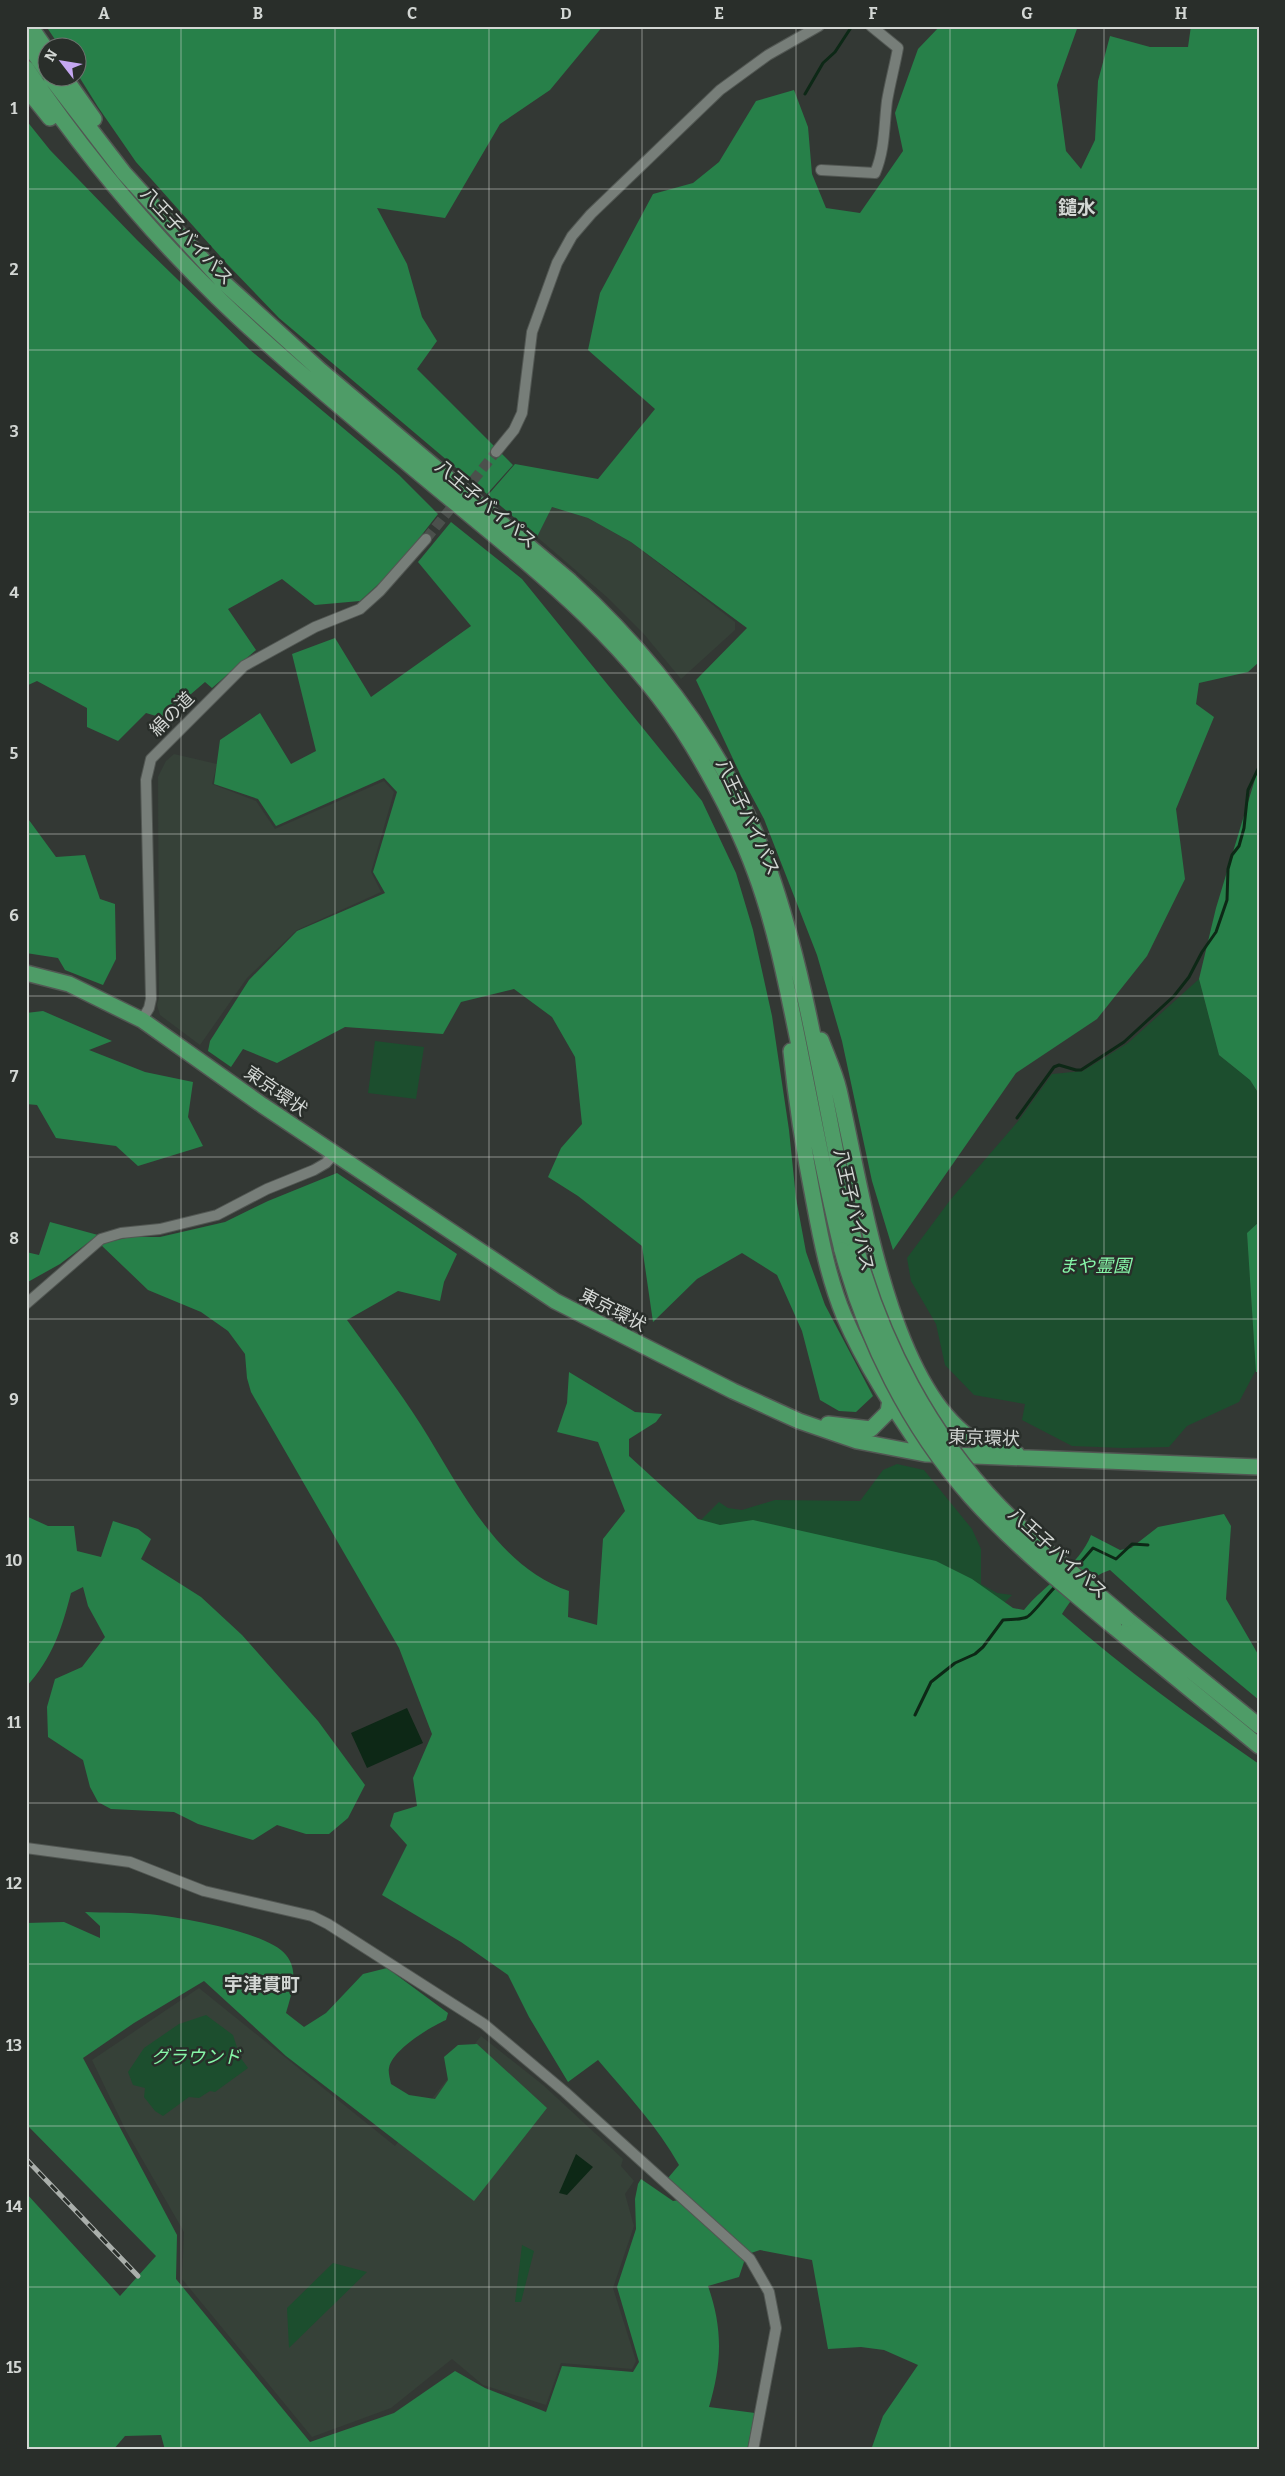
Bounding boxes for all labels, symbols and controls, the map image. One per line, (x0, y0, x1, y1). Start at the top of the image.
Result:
text: A (98, 4, 110, 23)
text: B (253, 4, 263, 23)
text: C (407, 4, 417, 23)
text: D (560, 4, 572, 23)
text: E (714, 4, 724, 23)
text: F (869, 4, 878, 23)
text: G (1021, 4, 1033, 23)
text: H (1175, 4, 1188, 23)
north arrow (38, 38, 88, 88)
text: N (41, 46, 61, 65)
text: 1 (11, 99, 18, 118)
street label: 八王子バイパス (136, 183, 238, 289)
district label: 鑓水 (1058, 196, 1096, 219)
text: 2 (9, 260, 19, 279)
text: 3 (9, 422, 19, 441)
street label: 八王子バイパス (431, 455, 541, 553)
text: 4 (9, 583, 19, 602)
street label: 絹の道 (145, 687, 199, 741)
text: 5 (10, 744, 19, 763)
street label: 八王子バイパス (711, 755, 785, 879)
text: 6 (9, 906, 19, 925)
street label: 東京環状 (240, 1061, 312, 1121)
text: 7 (10, 1067, 19, 1086)
street label: 八王子バイパス (829, 1146, 879, 1274)
text: 8 (9, 1229, 19, 1248)
park label: まや霊園 (1059, 1255, 1134, 1277)
street label: 東京環状 (576, 1284, 650, 1336)
text: 9 (9, 1390, 19, 1409)
street label: 東京環状 (948, 1426, 1020, 1450)
street label: 八王子バイパス (1004, 1503, 1112, 1603)
text: 10 (5, 1551, 23, 1570)
text: 11 (7, 1713, 21, 1732)
text: 12 (6, 1874, 22, 1893)
district label: 宇津貫町 (224, 1973, 300, 1996)
text: 13 (6, 2036, 22, 2055)
park label: グラウンド (151, 2046, 242, 2068)
text: 14 (6, 2197, 23, 2216)
text: 15 (6, 2358, 22, 2377)

